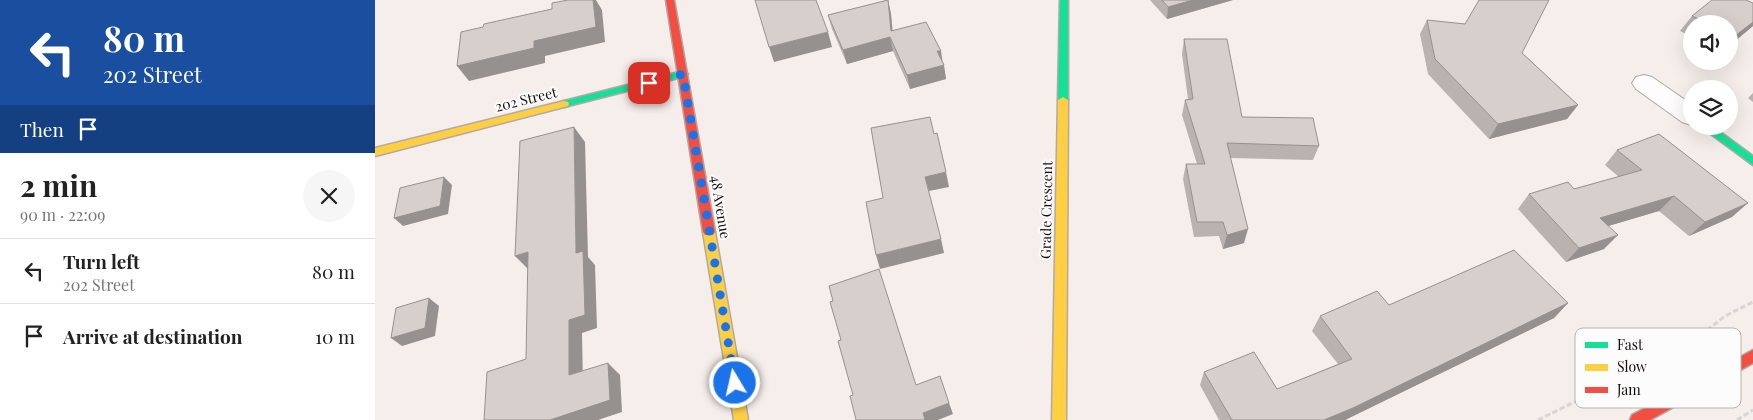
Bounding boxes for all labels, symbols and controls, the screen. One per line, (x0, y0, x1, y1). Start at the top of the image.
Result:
text: 80 m (103, 14, 185, 61)
map controls (1683, 15, 1738, 135)
button: sound (1683, 15, 1738, 70)
icon: left (20, 20, 85, 85)
text: 202 Street (103, 59, 202, 89)
pin (628, 62, 670, 104)
icon: arrive (635, 69, 663, 97)
button: layers (1683, 80, 1738, 135)
street label: 202 Street (493, 82, 560, 116)
icon: arrive (74, 115, 102, 143)
text: Then (20, 116, 64, 142)
street label: Grade Crescent (1036, 160, 1056, 259)
text: 2 min (20, 165, 97, 205)
button: close (303, 170, 355, 222)
street label: 48 Avenue (707, 174, 735, 240)
text: 90 m · 22:09 (20, 204, 105, 225)
text: Turn left (63, 248, 140, 274)
icon: left (20, 257, 48, 285)
text: 80 m (312, 258, 355, 284)
text: 202 Street (63, 274, 135, 295)
icon: arrive (20, 322, 48, 350)
text: Arrive at destination (63, 323, 243, 349)
text: 10 m (315, 323, 355, 349)
legend (1575, 328, 1741, 408)
text: Fast (1617, 335, 1644, 354)
position arrow (708, 356, 760, 408)
text: Slow (1617, 357, 1647, 376)
text: Jam (1616, 380, 1641, 399)

